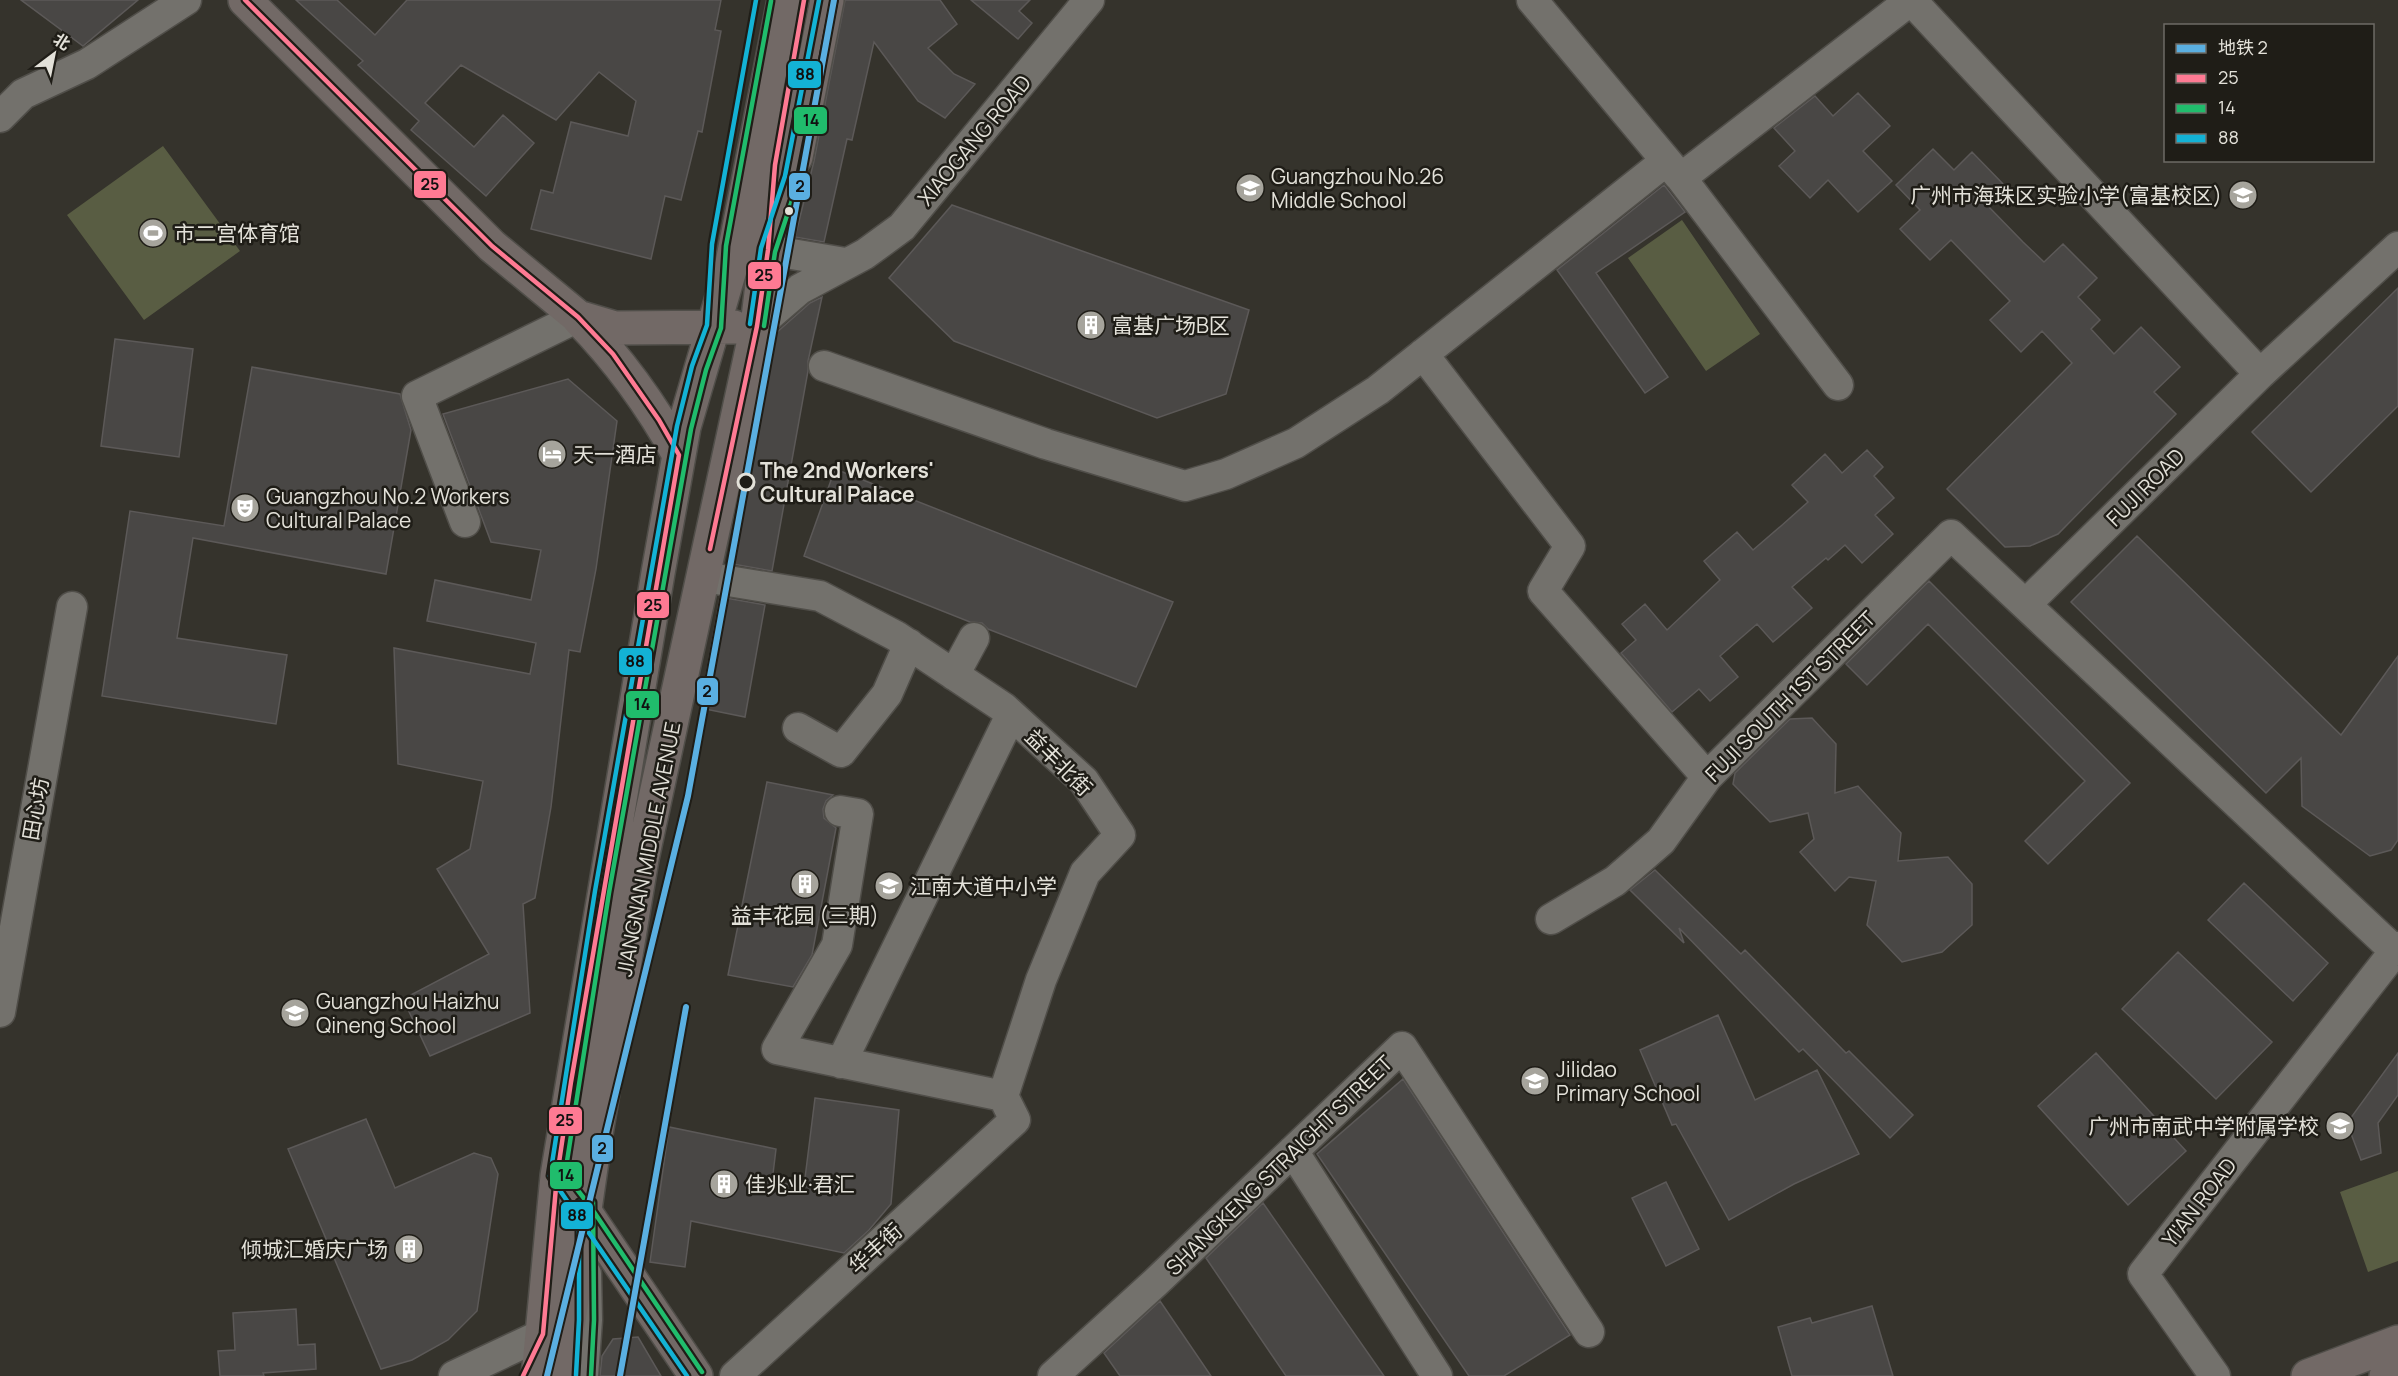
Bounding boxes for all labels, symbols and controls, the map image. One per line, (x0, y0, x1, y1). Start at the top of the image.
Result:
north arrow (24, 24, 84, 84)
legend (2164, 24, 2374, 162)
text: 北 (49, 28, 75, 55)
text: 地铁 2 (2218, 35, 2268, 59)
line badge: 88 (787, 60, 822, 89)
text: 88 (795, 63, 815, 85)
text: 25 (2218, 65, 2239, 89)
street label: XIAOGANG ROAD (911, 69, 1037, 211)
text: 14 (2218, 95, 2236, 119)
line badge: 14 (793, 106, 828, 135)
text: 14 (803, 109, 819, 131)
text: 88 (2218, 125, 2239, 149)
place label: Guangzhou No.26 Middle School (1271, 162, 1444, 214)
line badge: 25 (413, 170, 447, 199)
line badge: 2 (788, 172, 811, 201)
school or university icon: Guangzhou No.26 Middle School (1234, 172, 1266, 204)
text: 25 (421, 173, 439, 195)
text: 2 (795, 175, 805, 197)
school or university icon: 广州市海珠区实验小学(富基校区) (2227, 179, 2259, 211)
place label: 广州市海珠区实验小学(富基校区) (1910, 181, 2222, 209)
unlabelled marker (783, 205, 795, 217)
sports icon: 市二宫体育馆 (137, 217, 169, 249)
place label: 市二宫体育馆 (174, 219, 300, 247)
line badge: 25 (747, 261, 782, 290)
text: 25 (755, 264, 773, 286)
building icon: 富基广场B区 (1075, 309, 1107, 341)
place label: 富基广场B区 (1112, 311, 1230, 339)
hotel icon: 天一酒店 (536, 438, 568, 470)
place label: 天一酒店 (573, 440, 657, 468)
street label: FUJI ROAD (2100, 442, 2190, 532)
place label: The 2nd Workers' Cultural Palace (760, 456, 934, 508)
marker: The 2nd Workers' Cultural Palace (737, 473, 755, 491)
place label: Guangzhou No.2 Workers Cultural Palace (266, 482, 509, 534)
theatre icon: Guangzhou No.2 Workers Cultural Palace (229, 492, 261, 524)
line badge: 25 (636, 591, 670, 619)
text: 25 (644, 594, 662, 616)
street label: FUJI SOUTH 1ST STREET (1699, 604, 1882, 787)
line badge: 88 (618, 647, 653, 676)
text: 88 (625, 650, 645, 672)
line badge: 2 (696, 677, 719, 706)
text: 2 (702, 680, 712, 702)
line badge: 14 (625, 690, 660, 719)
text: 14 (634, 693, 650, 715)
street label: JIANGNAN MIDDLE AVENUE (610, 719, 686, 979)
street label: 益丰北街 (1019, 722, 1099, 802)
street label: 田心坊 (16, 776, 54, 842)
building icon: 益丰花园 (三期) (789, 868, 821, 900)
school or university icon: 江南大道中小学 (873, 870, 905, 902)
place label: 江南大道中小学 (910, 872, 1057, 900)
place label: 益丰花园 (三期) (731, 901, 879, 929)
place label: Guangzhou Haizhu Qineng School (316, 987, 500, 1039)
school or university icon: Guangzhou Haizhu Qineng School (279, 997, 311, 1029)
street label: SHANGKENG STRAIGHT STREET (1160, 1049, 1399, 1281)
place label: Jilidao Primary School (1556, 1055, 1700, 1107)
school or university icon: Jilidao Primary School (1519, 1065, 1551, 1097)
line badge: 25 (548, 1106, 583, 1135)
text: 25 (556, 1109, 574, 1131)
school or university icon: 广州市南武中学附属学校 (2324, 1110, 2356, 1142)
place label: 广州市南武中学附属学校 (2088, 1112, 2319, 1140)
line badge: 2 (591, 1134, 614, 1163)
text: 2 (597, 1137, 607, 1159)
street label: YI'AN ROAD (2155, 1152, 2243, 1252)
line badge: 14 (549, 1161, 583, 1190)
text: 14 (558, 1164, 574, 1186)
building icon: 佳兆业·君汇 (708, 1168, 740, 1200)
place label: 佳兆业·君汇 (745, 1170, 855, 1198)
line badge: 88 (560, 1201, 594, 1230)
text: 88 (567, 1204, 587, 1226)
street label: 华丰街 (842, 1217, 908, 1279)
building icon: 倾城汇婚庆广场 (393, 1233, 425, 1265)
place label: 倾城汇婚庆广场 (241, 1235, 388, 1263)

